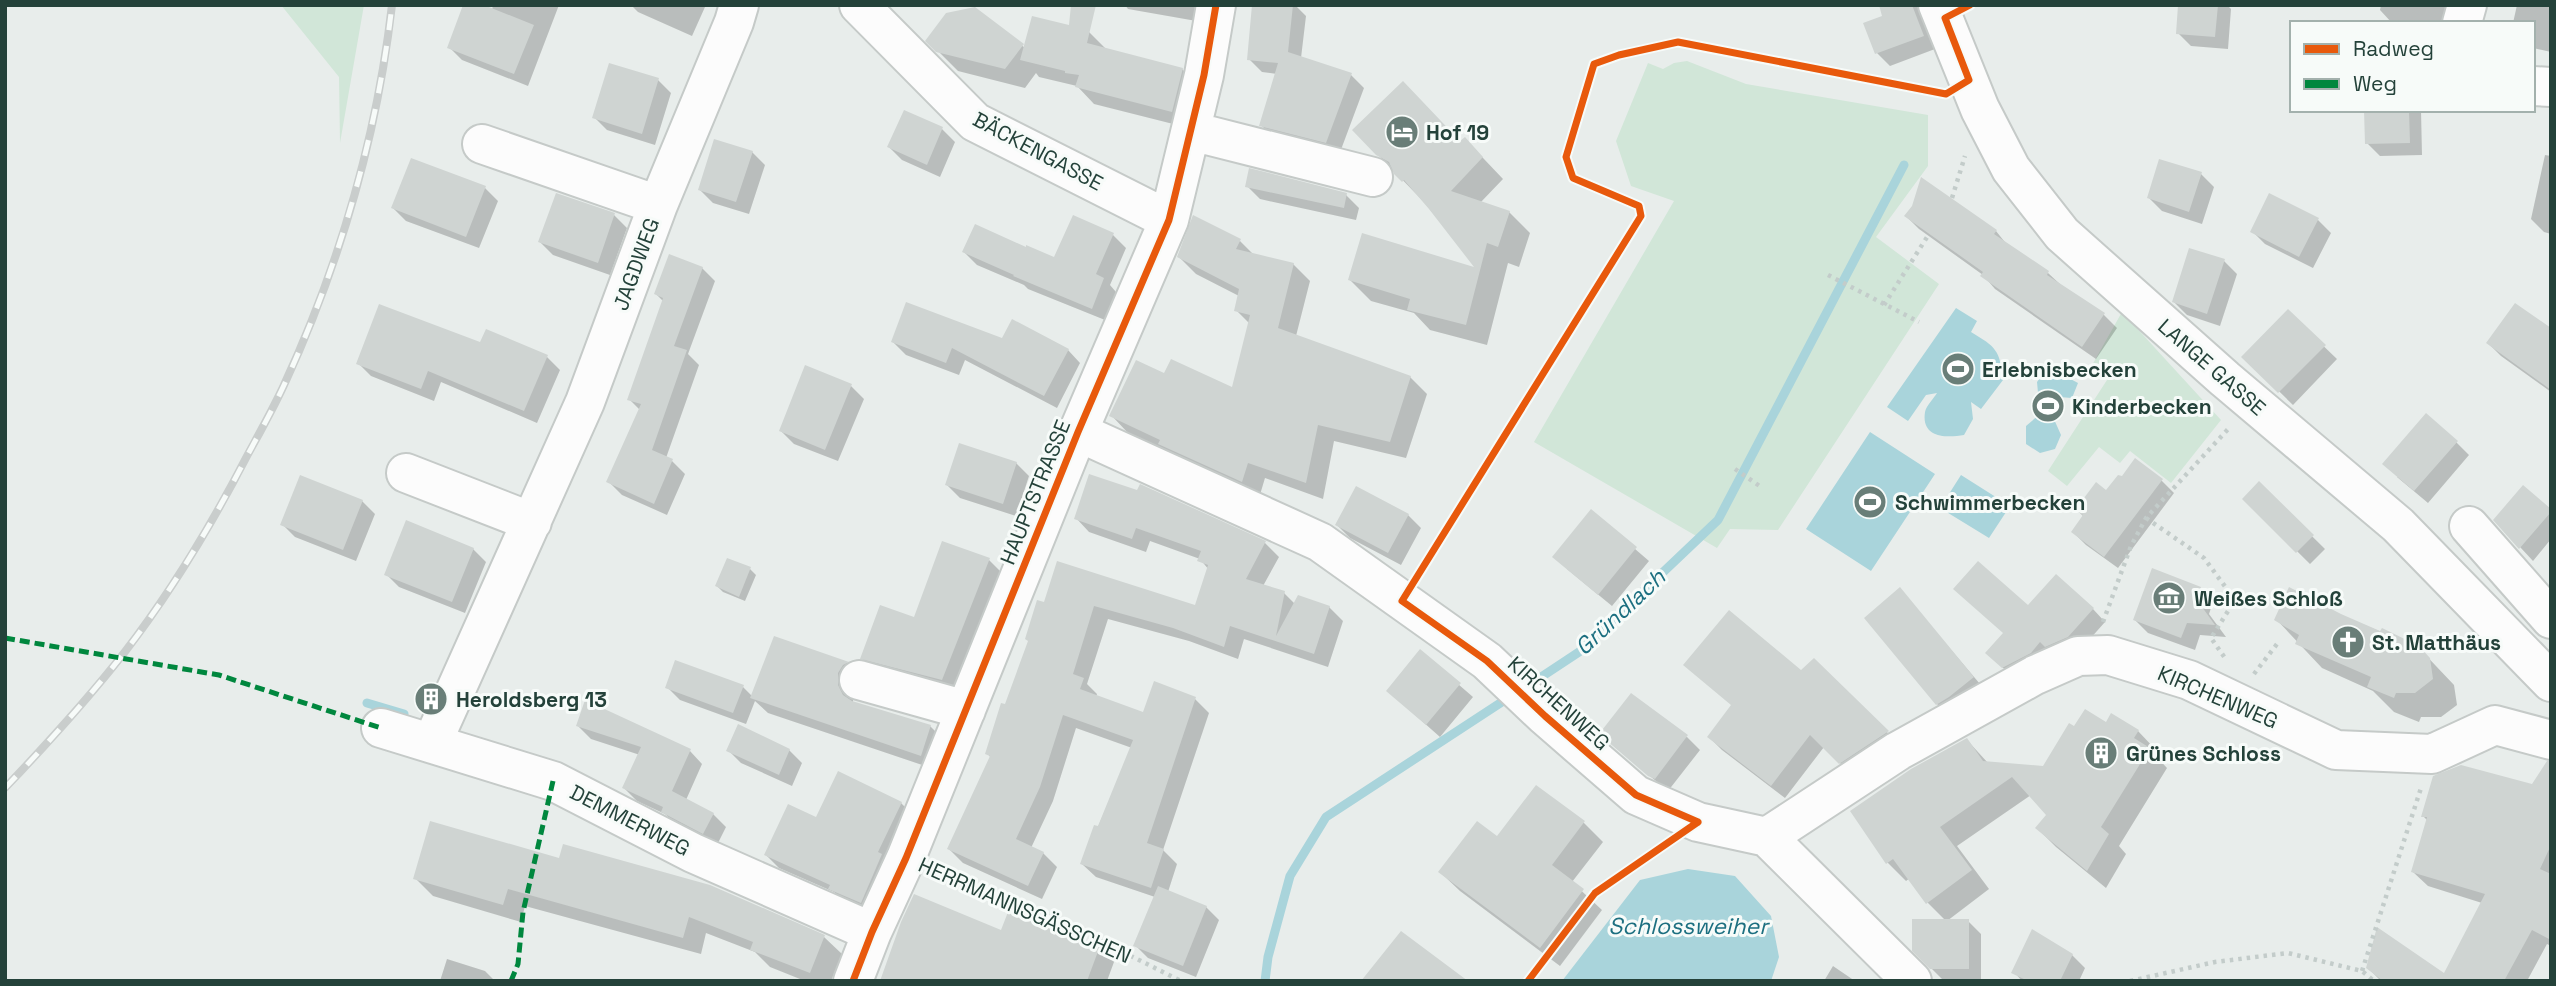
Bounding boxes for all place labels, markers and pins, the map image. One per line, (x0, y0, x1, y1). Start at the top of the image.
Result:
hotel icon: Hof 19 (1383, 113, 1421, 151)
place label: Hof 19 (1426, 119, 1489, 146)
sports icon: Erlebnisbecken (1939, 350, 1977, 388)
place label: Erlebnisbecken (1982, 356, 2137, 383)
sports icon: Kinderbecken (2029, 387, 2067, 425)
place label: Kinderbecken (2072, 393, 2212, 420)
sports icon: Schwimmerbecken (1851, 483, 1889, 521)
place label: Schwimmerbecken (1895, 489, 2085, 516)
museum icon: Weißes Schloß (2150, 579, 2188, 617)
place label: Weißes Schloß (2194, 585, 2343, 612)
church icon: St. Matthäus (2329, 623, 2367, 661)
place label: St. Matthäus (2372, 629, 2501, 656)
building icon: Heroldsberg 13 (412, 680, 450, 718)
place label: Heroldsberg 13 (456, 686, 607, 713)
building icon: Grünes Schloss (2082, 734, 2120, 772)
place label: Grünes Schloss (2126, 740, 2281, 767)

